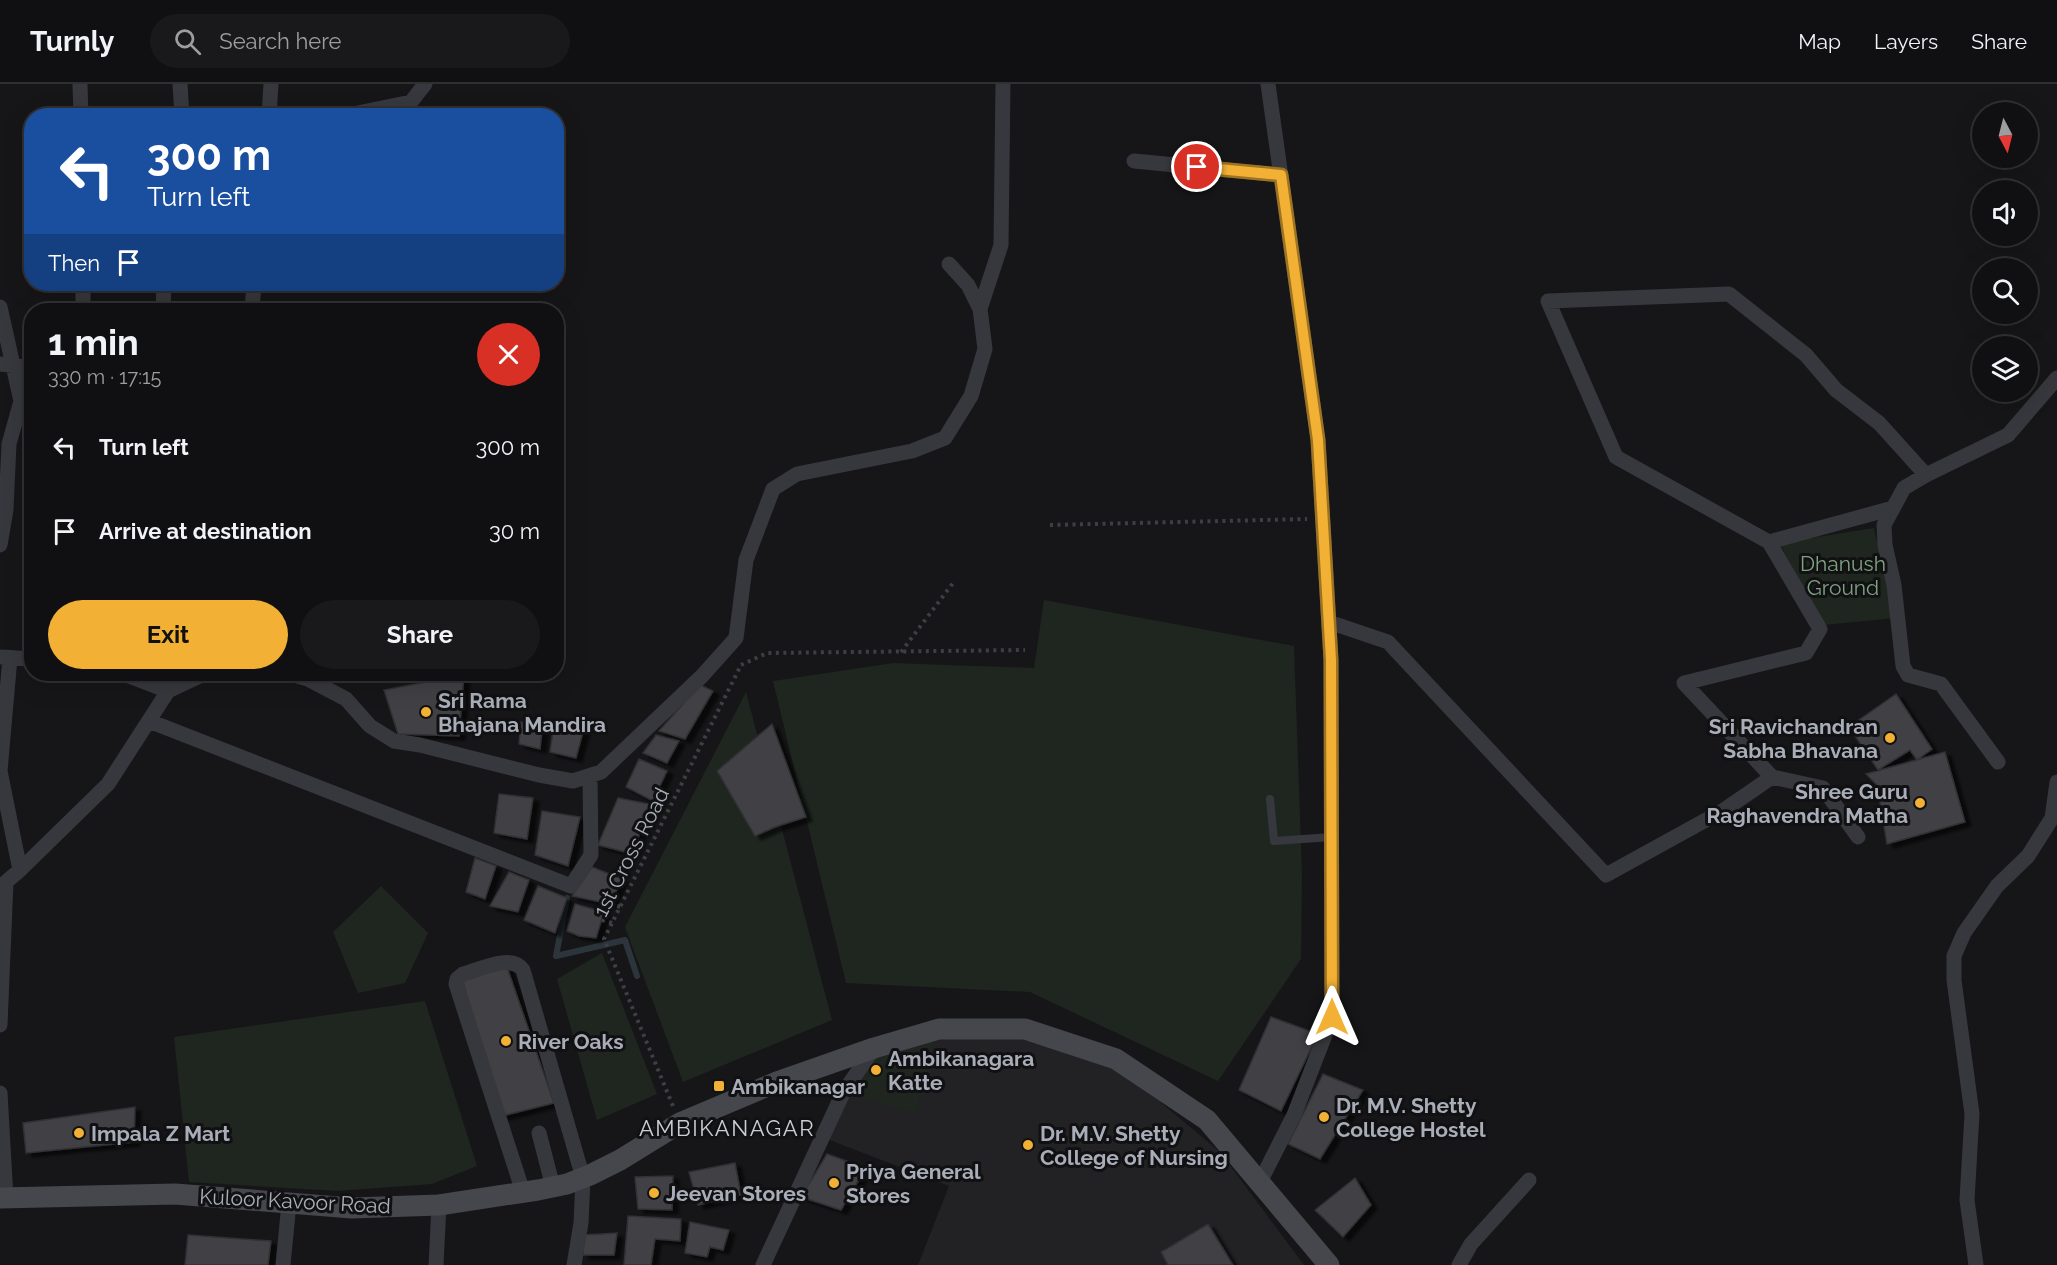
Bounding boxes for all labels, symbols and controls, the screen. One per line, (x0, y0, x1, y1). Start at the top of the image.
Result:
search box (150, 14, 570, 68)
text: Turnly (30, 25, 114, 58)
icon: search (171, 25, 204, 58)
text: Search here (219, 28, 341, 54)
text: Map (1798, 29, 1841, 54)
text: Layers (1874, 29, 1938, 54)
text: Share (1971, 29, 2027, 54)
north arrow (1972, 102, 2038, 168)
map controls (1972, 102, 2038, 402)
text: 300 m (147, 131, 271, 180)
icon: left (48, 132, 126, 210)
pin (1171, 141, 1222, 192)
icon: arrive (1180, 150, 1213, 183)
button: sound (1972, 180, 2038, 246)
text: Turn left (147, 181, 250, 212)
icon: arrive (112, 246, 145, 279)
text: Then (48, 250, 100, 276)
button: search (1972, 258, 2038, 324)
text: 1 min (48, 321, 139, 363)
button: close (477, 323, 540, 386)
button: layers (1972, 336, 2038, 402)
text: 330 m · 17:15 (48, 365, 161, 389)
icon: left (48, 431, 81, 464)
text: Turn left (99, 434, 189, 460)
text: 300 m (475, 434, 540, 460)
icon: arrive (48, 515, 81, 548)
text: Arrive at destination (99, 518, 312, 544)
text: 30 m (489, 518, 540, 544)
park label: Dhanush Ground (1800, 551, 1886, 600)
button: Exit (48, 600, 288, 669)
button: Share (300, 600, 540, 669)
place label: Sri Rama Bhajana Mandira (438, 688, 606, 737)
marker: Sri Rama Bhajana Mandira (419, 705, 433, 719)
place label: Sri Ravichandran Sabha Bhavana (1709, 714, 1878, 763)
marker: Sri Ravichandran Sabha Bhavana (1883, 731, 1897, 745)
place label: Shree Guru Raghavendra Matha (1707, 779, 1908, 828)
street label: 1st Cross Road (588, 783, 674, 921)
marker: Shree Guru Raghavendra Matha (1913, 796, 1927, 810)
position arrow (1300, 985, 1364, 1049)
place label: River Oaks (518, 1029, 624, 1054)
marker: River Oaks (499, 1034, 513, 1048)
place label: Ambikanagara Katte (888, 1046, 1034, 1095)
marker: Ambikanagara Katte (869, 1063, 883, 1077)
place label: Ambikanagar (731, 1074, 865, 1099)
marker: Ambikanagar (712, 1079, 726, 1093)
place label: Dr. M.V. Shetty College Hostel (1336, 1093, 1486, 1142)
marker: Dr. M.V. Shetty College Hostel (1317, 1110, 1331, 1124)
district label: AMBIKANAGAR (639, 1115, 815, 1141)
place label: Impala Z Mart (91, 1121, 230, 1146)
place label: Dr. M.V. Shetty College of Nursing (1040, 1121, 1228, 1170)
marker: Impala Z Mart (72, 1126, 86, 1140)
marker: Dr. M.V. Shetty College of Nursing (1021, 1138, 1035, 1152)
place label: Priya General Stores (846, 1159, 981, 1208)
marker: Priya General Stores (827, 1176, 841, 1190)
place label: Jeevan Stores (666, 1181, 806, 1206)
street label: Kuloor Kavoor Road (199, 1184, 391, 1218)
marker: Jeevan Stores (647, 1186, 661, 1200)

